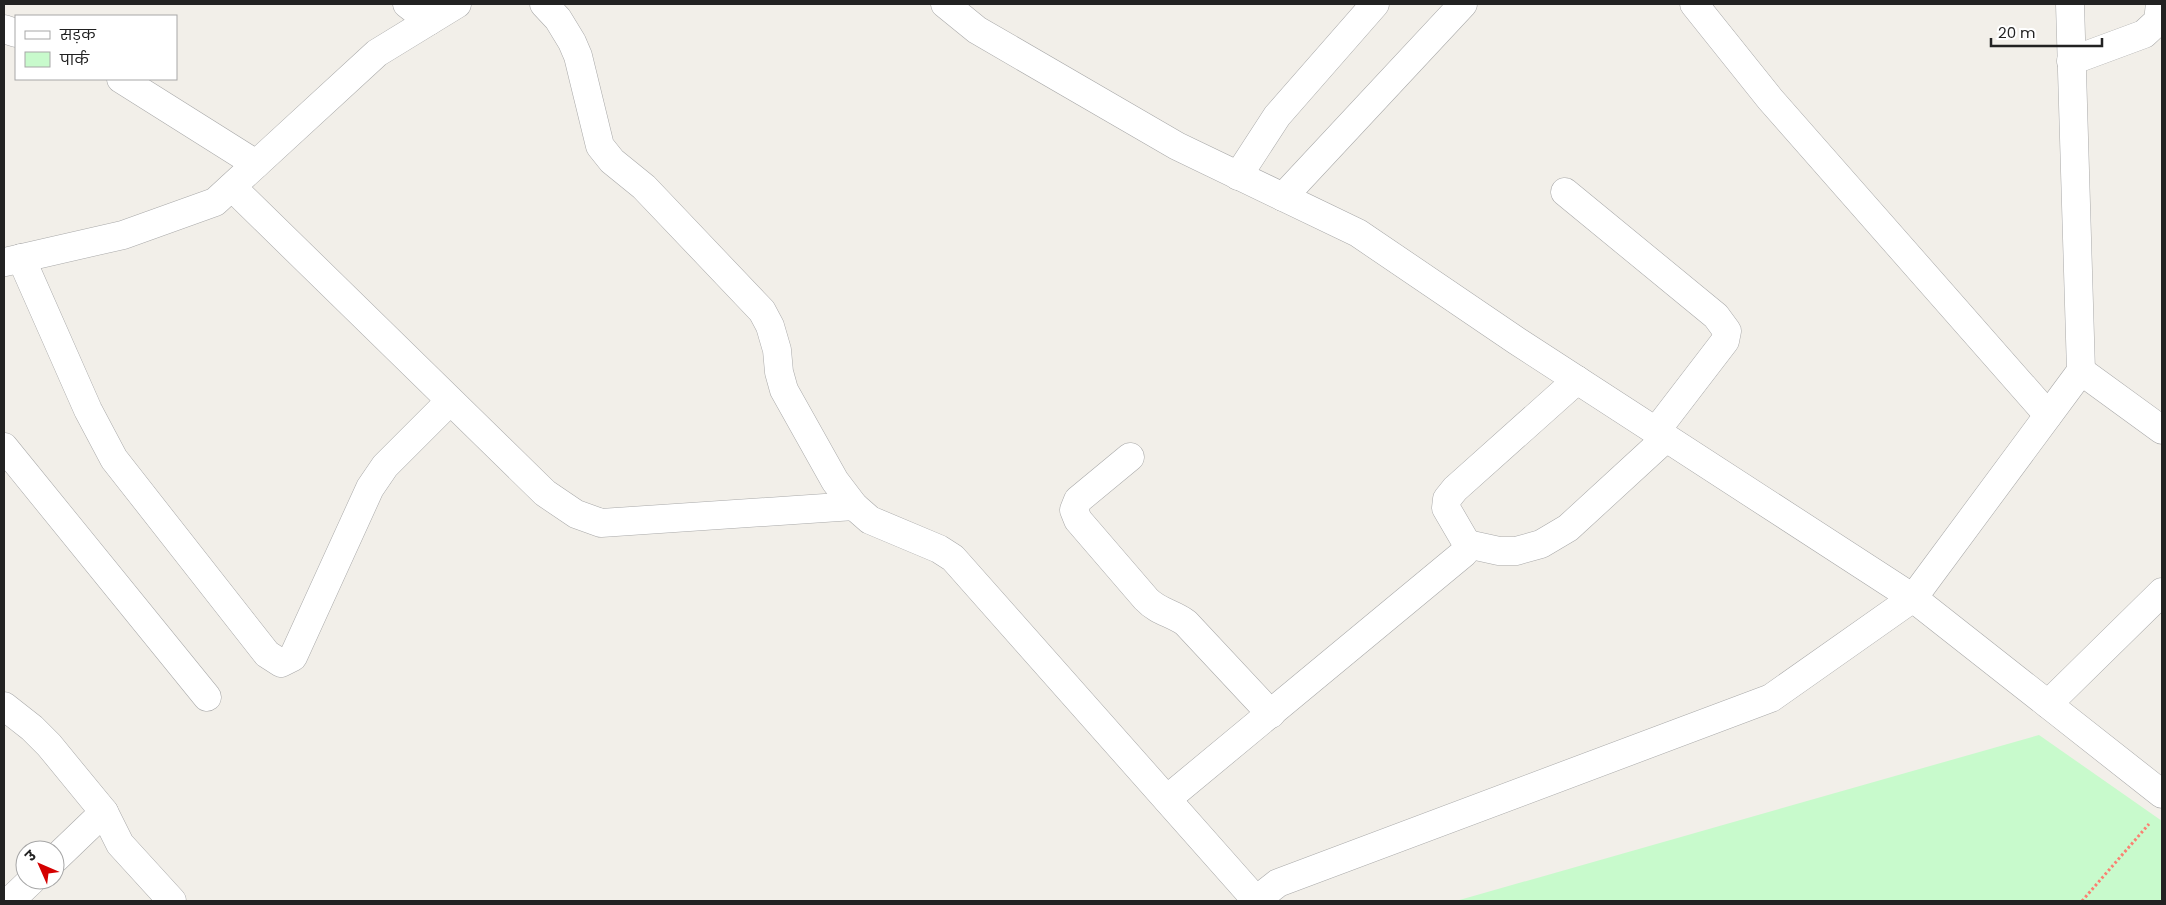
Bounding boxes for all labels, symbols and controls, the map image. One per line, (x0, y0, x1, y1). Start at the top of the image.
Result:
legend (15, 15, 178, 80)
scale bar (1991, 15, 2102, 47)
text: 20 m (1998, 22, 2036, 43)
text: सड़क (59, 24, 97, 45)
text: पार्क (59, 49, 90, 70)
north arrow (15, 840, 65, 890)
text: उ (20, 845, 41, 866)

